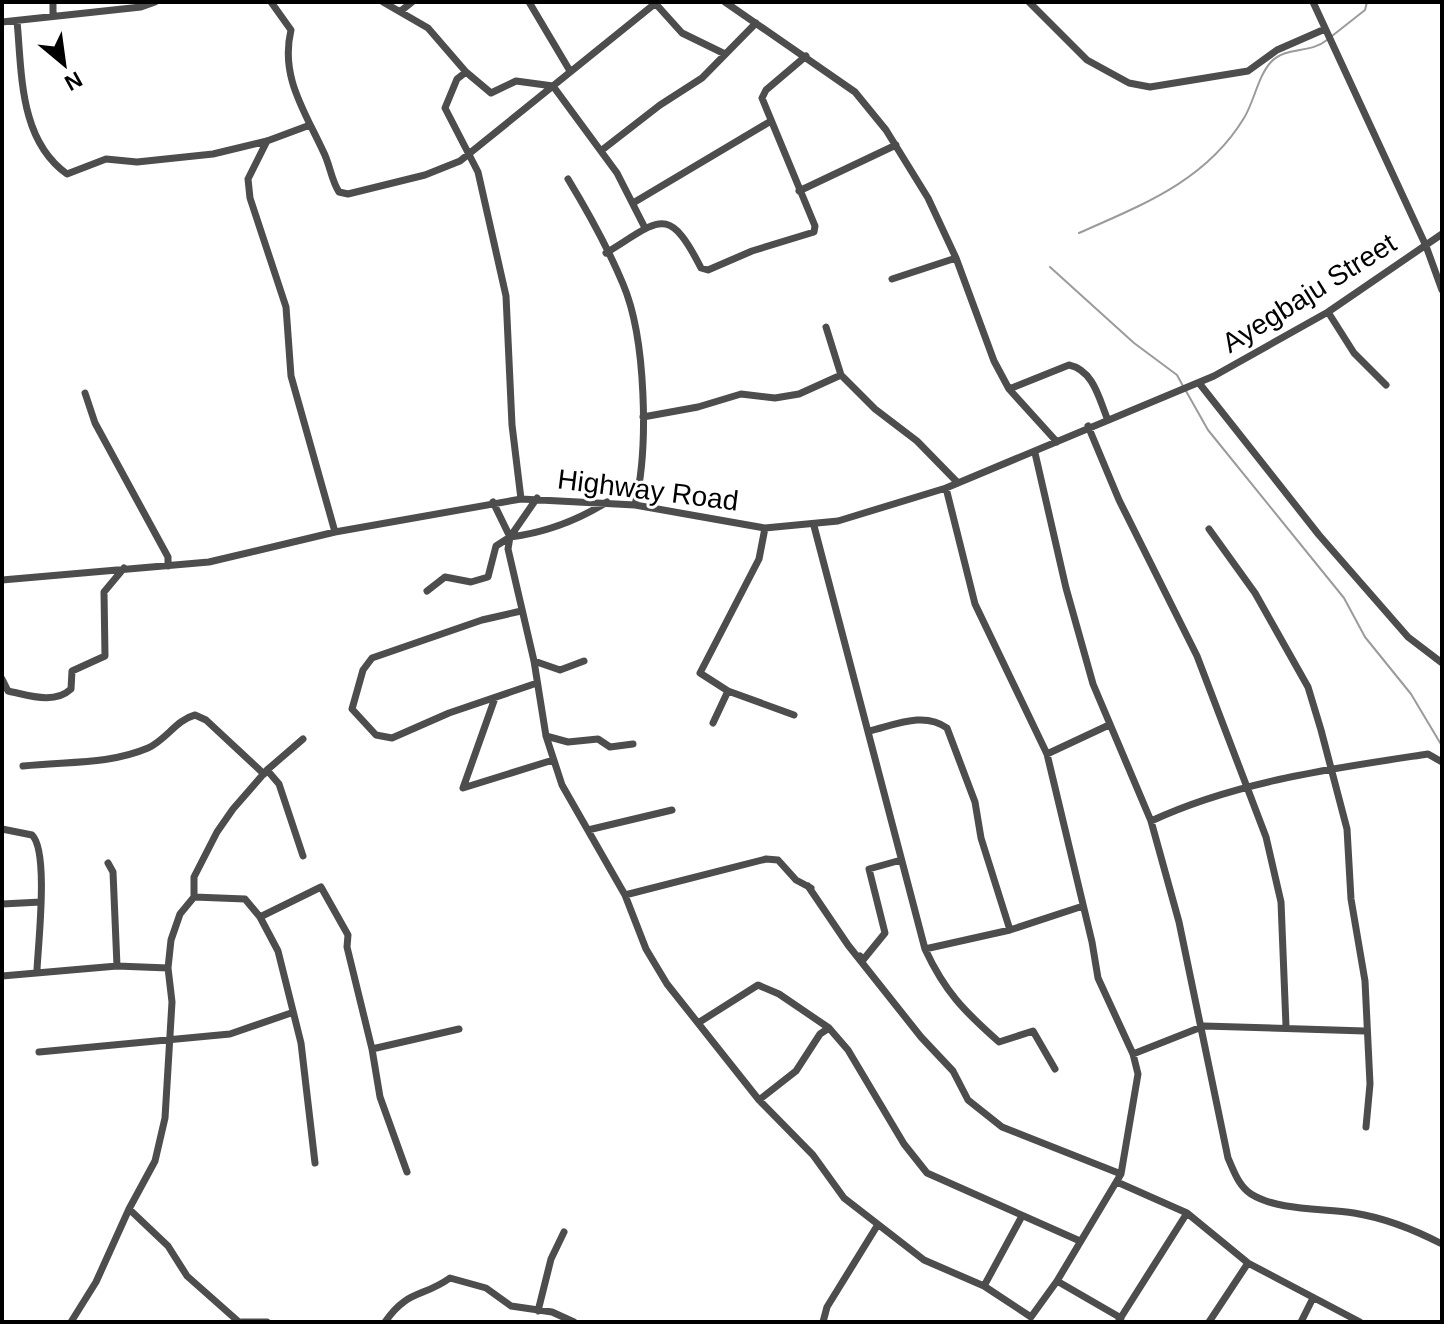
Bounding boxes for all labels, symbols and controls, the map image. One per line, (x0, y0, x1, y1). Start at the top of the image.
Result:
north arrow (24, 24, 104, 104)
text: N (60, 66, 86, 96)
street label: Ayegbaju Street (1217, 227, 1402, 359)
street label: Highway Road (556, 464, 740, 516)

